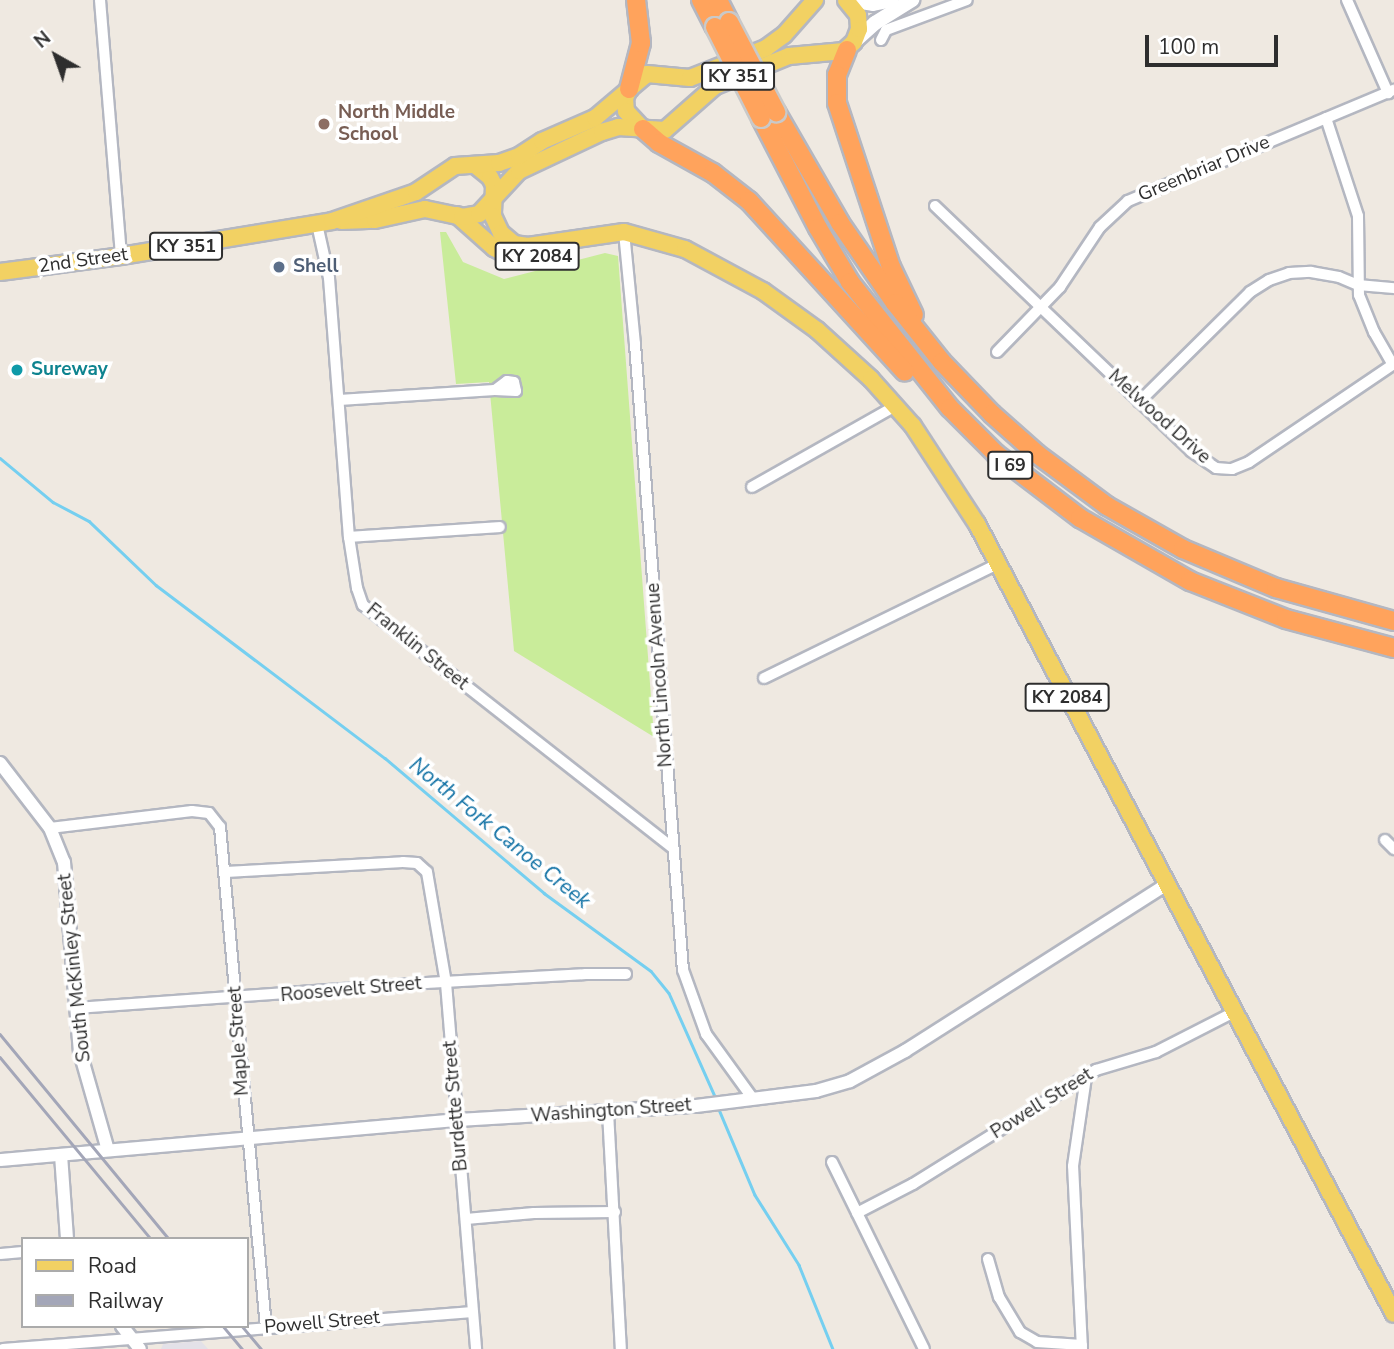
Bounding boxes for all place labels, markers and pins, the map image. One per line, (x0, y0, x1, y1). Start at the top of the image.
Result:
place label: North Middle School (338, 102, 455, 146)
marker: North Middle School (316, 116, 332, 132)
place label: Shell (293, 256, 339, 278)
marker: Shell (271, 259, 287, 275)
place label: Sureway (31, 359, 108, 381)
marker: Sureway (9, 362, 25, 378)

